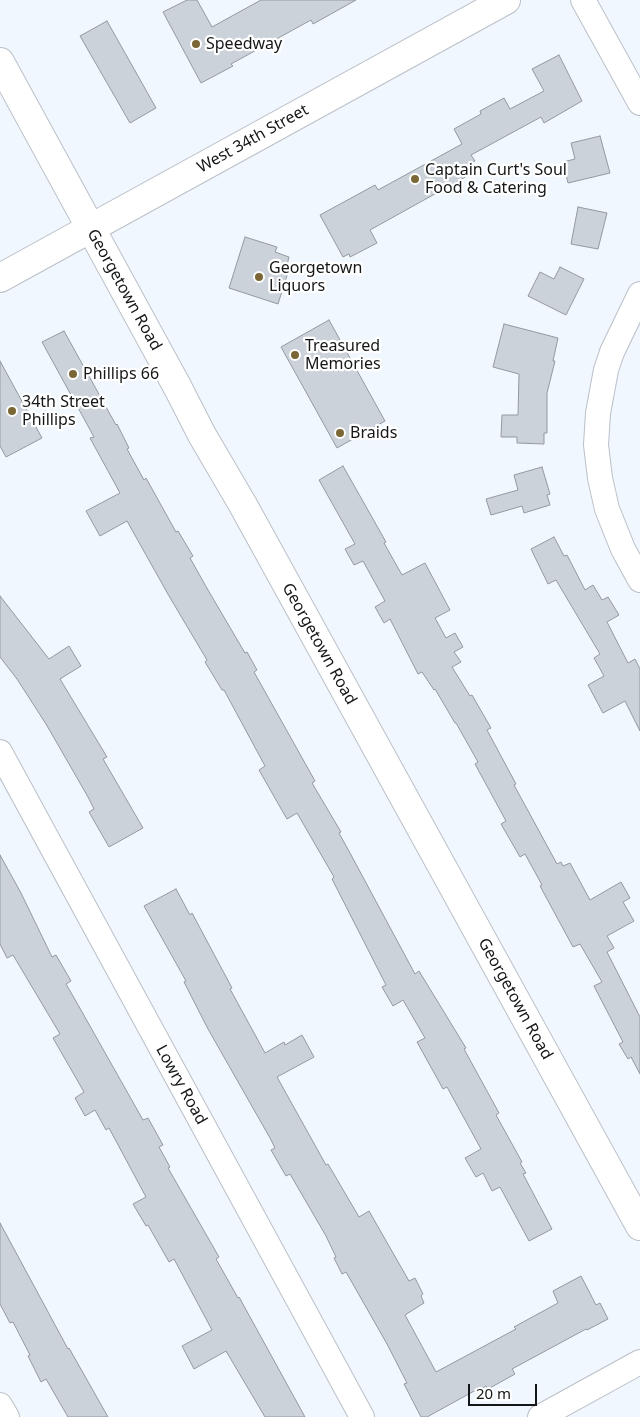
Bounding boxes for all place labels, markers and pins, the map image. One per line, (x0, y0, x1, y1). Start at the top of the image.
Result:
place label: Speedway (206, 34, 282, 54)
marker: Speedway (190, 38, 202, 50)
place label: Captain Curt's Soul Food & Catering (425, 160, 567, 198)
marker: Captain Curt's Soul Food & Catering (409, 173, 421, 185)
place label: Georgetown Liquors (269, 258, 362, 296)
marker: Georgetown Liquors (253, 271, 265, 283)
place label: Treasured Memories (305, 336, 381, 374)
marker: Treasured Memories (289, 349, 301, 361)
place label: Phillips 66 (83, 364, 159, 384)
marker: Phillips 66 (67, 368, 79, 380)
place label: 34th Street Phillips (22, 392, 105, 430)
marker: 34th Street Phillips (6, 405, 18, 417)
place label: Braids (350, 423, 397, 443)
marker: Braids (334, 427, 346, 439)

